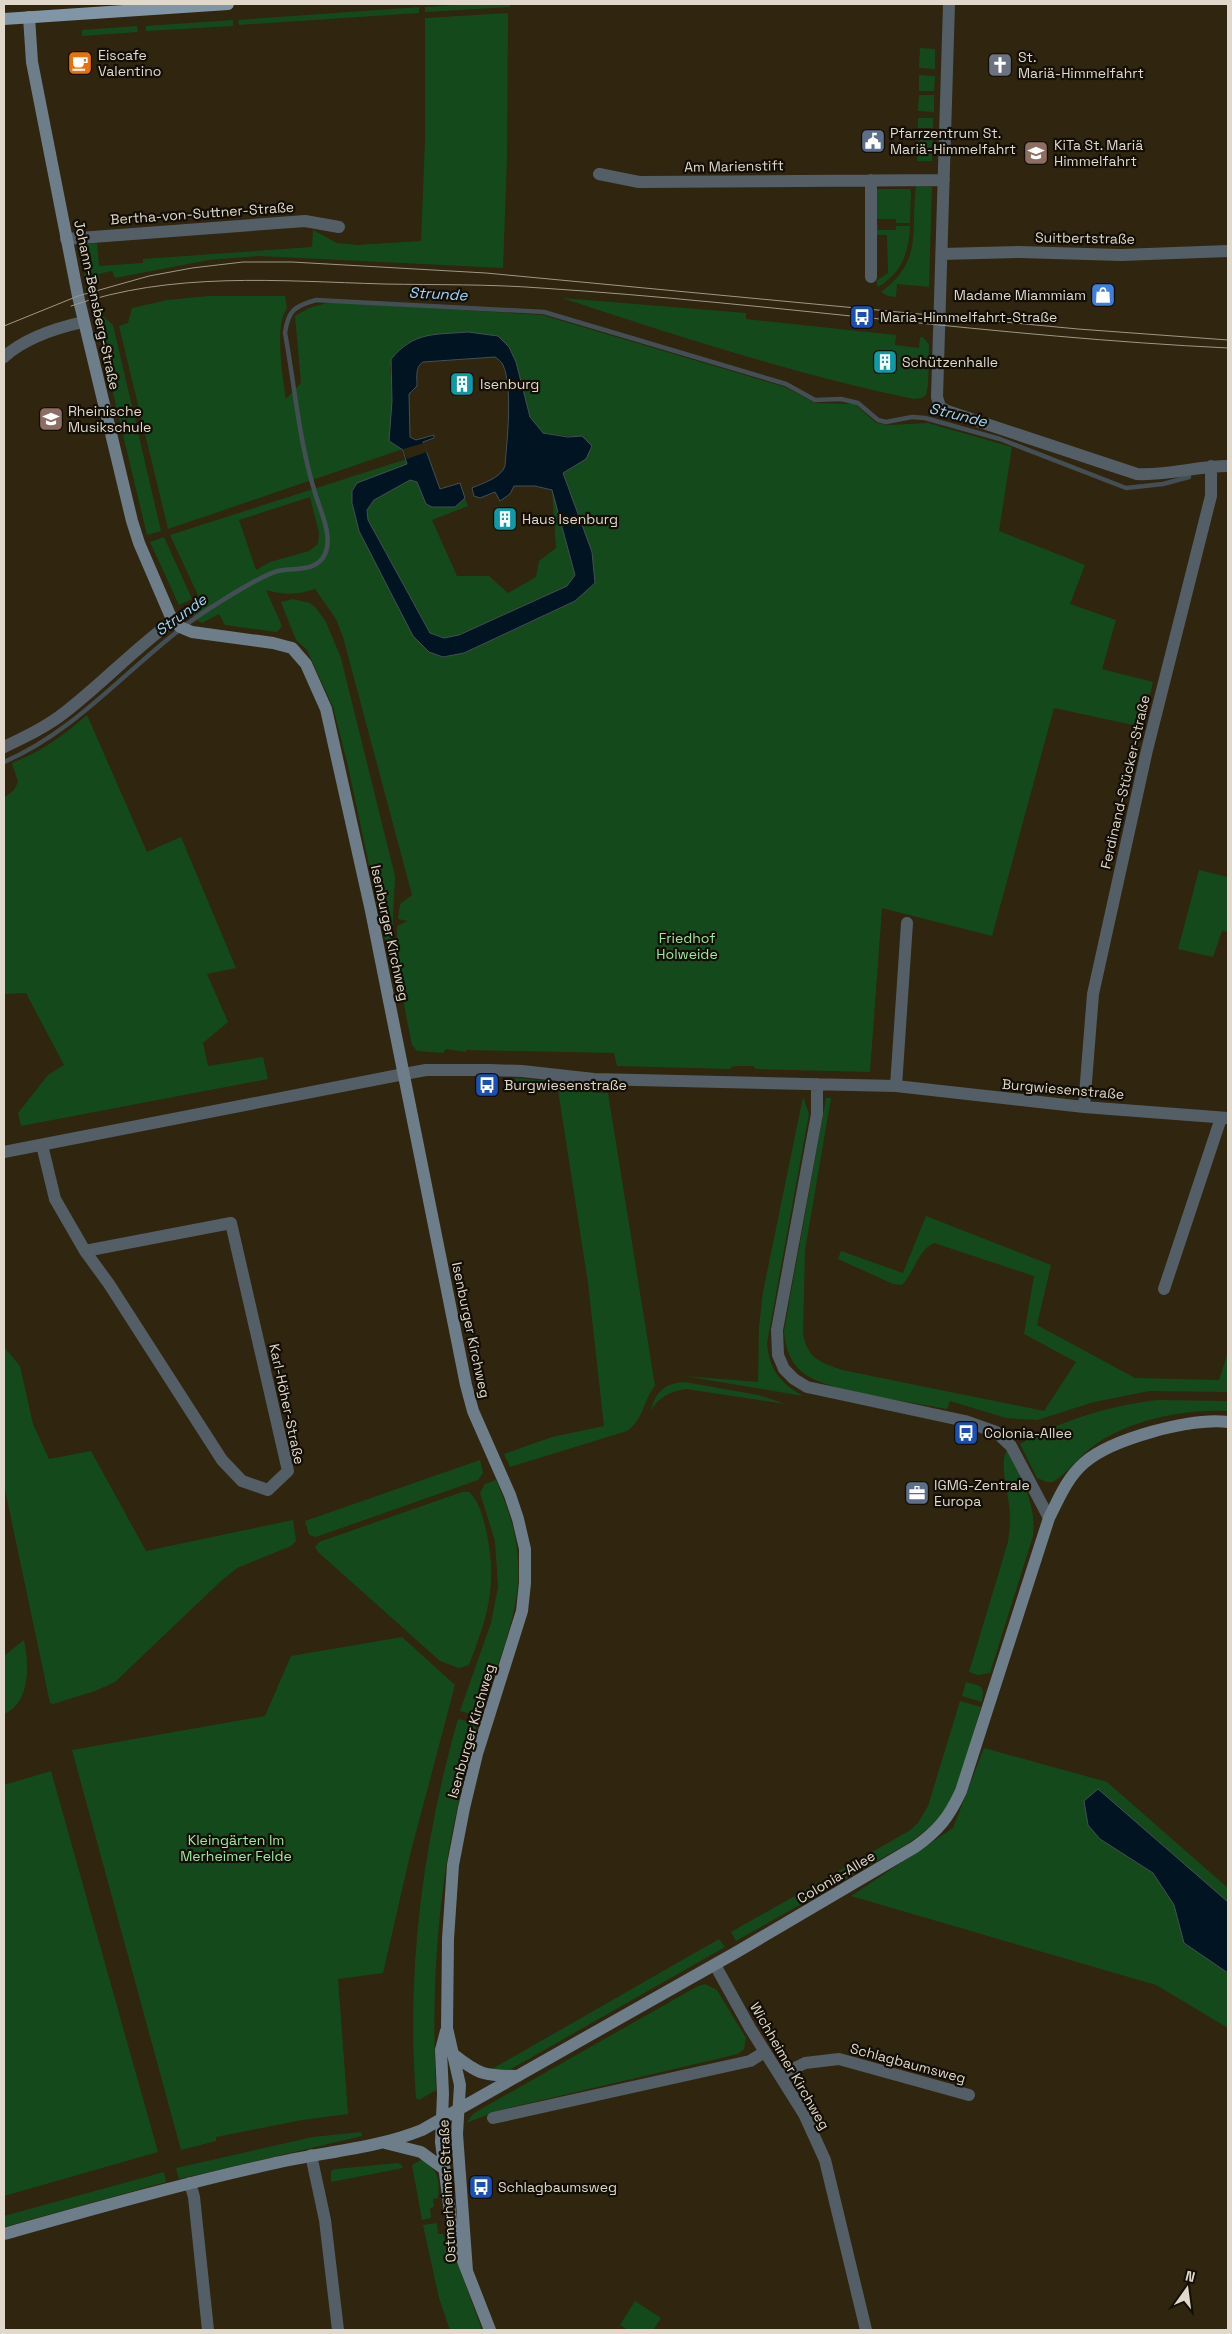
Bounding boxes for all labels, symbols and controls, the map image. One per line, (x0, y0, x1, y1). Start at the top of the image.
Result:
place label: Eiscafe Valentino (98, 46, 161, 80)
place label: St. Mariä-Himmelfahrt (1018, 48, 1144, 82)
cafe icon: Eiscafe Valentino (67, 50, 93, 76)
church icon: St. Mariä-Himmelfahrt (987, 52, 1013, 78)
place label: Pfarrzentrum St. Mariä-Himmelfahrt (890, 124, 1016, 158)
public building icon: Pfarrzentrum St. Mariä-Himmelfahrt (860, 128, 886, 154)
place label: KiTa St. Mariä Himmelfahrt (1054, 136, 1143, 170)
school or university icon: KiTa St. Mariä Himmelfahrt (1023, 140, 1049, 166)
street label: Am Marienstift (684, 156, 784, 176)
street label: Bertha-von-Suttner-Straße (109, 198, 295, 228)
street label: Johann-Bensberg-Straße (70, 218, 124, 392)
street label: Suitbertstraße (1035, 228, 1135, 248)
water label: Strunde (408, 282, 469, 305)
shop icon: Madame Miammiam (1090, 282, 1116, 308)
place label: Madame Miammiam (954, 286, 1086, 304)
bus stop icon: Maria-Himmelfahrt-Straße (849, 304, 875, 330)
place label: Maria-Himmelfahrt-Straße (880, 308, 1057, 326)
building icon: Schützenhalle (872, 349, 898, 375)
place label: Schützenhalle (902, 353, 998, 371)
building icon: Isenburg (449, 371, 475, 397)
place label: Isenburg (480, 375, 539, 393)
water label: Strunde (927, 398, 990, 431)
place label: Rheinische Musikschule (68, 402, 151, 436)
school or university icon: Rheinische Musikschule (38, 406, 64, 432)
building icon: Haus Isenburg (492, 506, 518, 532)
place label: Haus Isenburg (522, 510, 618, 528)
water label: Strunde (151, 589, 211, 640)
street label: Ferdinand-Stücker-Straße (1096, 693, 1154, 871)
street label: Isenburger Kirchweg (367, 863, 413, 1003)
park label: Friedhof Holweide (656, 929, 718, 963)
bus stop icon: Burgwiesenstraße (474, 1072, 500, 1098)
street label: Burgwiesenstraße (1001, 1075, 1125, 1103)
place label: Burgwiesenstraße (504, 1076, 627, 1094)
street label: Isenburger Kirchweg (448, 1260, 494, 1400)
street label: Karl-Höher-Straße (265, 1342, 309, 1466)
bus stop icon: Colonia-Allee (953, 1420, 979, 1446)
place label: Colonia-Allee (984, 1424, 1072, 1442)
place label: IGMG-Zentrale Europa (934, 1476, 1030, 1510)
office icon: IGMG-Zentrale Europa (904, 1480, 930, 1506)
street label: Isenburger Kirchweg (443, 1662, 499, 1800)
park label: Kleingärten Im Merheimer Felde (180, 1831, 292, 1865)
street label: Colonia-Allee (794, 1847, 878, 1907)
street label: Wichheimer Kirchweg (746, 1999, 834, 2133)
street label: Schlagbaumsweg (848, 2039, 968, 2087)
street label: Ostmerheimer Straße (434, 2119, 460, 2263)
bus stop icon: Schlagbaumsweg (468, 2174, 494, 2200)
place label: Schlagbaumsweg (498, 2178, 617, 2196)
north arrow (1162, 2264, 1212, 2314)
text: N (1183, 2267, 1197, 2286)

